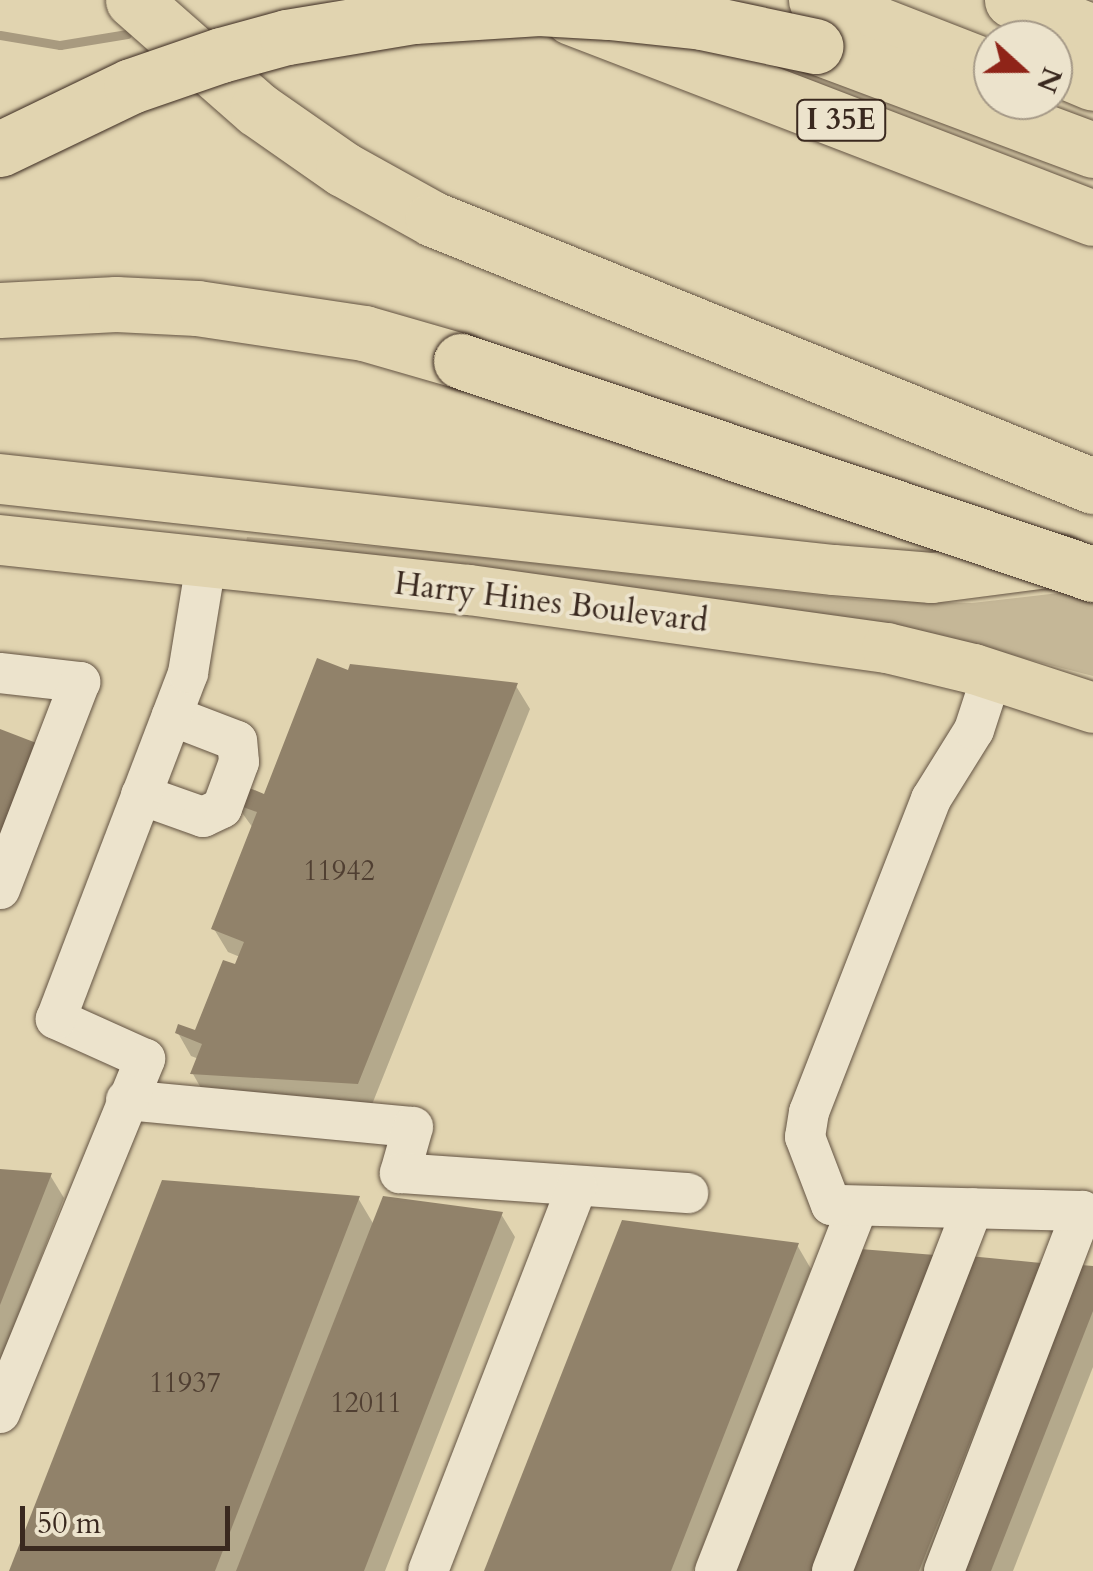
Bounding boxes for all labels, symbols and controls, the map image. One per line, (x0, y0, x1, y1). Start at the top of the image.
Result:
north arrow (973, 20, 1073, 120)
text: N (1027, 62, 1071, 98)
road number: I 35E (796, 95, 886, 145)
street label: Harry Hines Boulevard (392, 565, 710, 641)
house number: 11942 (303, 854, 375, 888)
house number: 11937 (149, 1366, 221, 1400)
house number: 12011 (330, 1386, 402, 1420)
scale bar (25, 1486, 235, 1548)
text: 50 m (37, 1503, 101, 1544)

